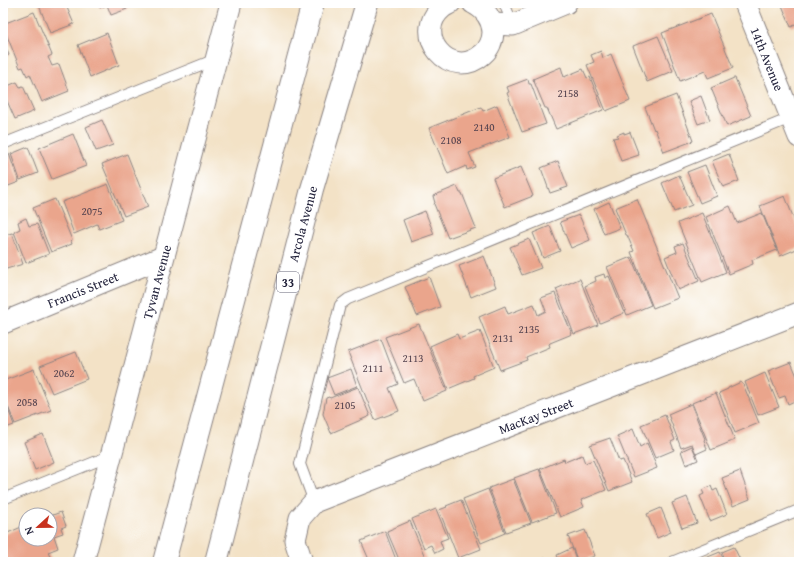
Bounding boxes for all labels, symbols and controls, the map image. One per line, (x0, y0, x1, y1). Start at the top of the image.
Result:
street label: 14th Avenue (746, 24, 788, 94)
house number: 2158 (557, 85, 579, 101)
house number: 2140 (473, 119, 495, 135)
house number: 2108 (440, 132, 462, 148)
street label: Arcola Avenue (284, 184, 322, 264)
house number: 2075 (81, 203, 103, 219)
street label: Tyvan Avenue (138, 243, 176, 321)
street label: Francis Street (45, 267, 122, 313)
road number: 33 (277, 272, 299, 292)
house number: 2135 (518, 321, 540, 337)
house number: 2131 (492, 330, 514, 346)
house number: 2113 (402, 350, 424, 366)
house number: 2111 (362, 360, 384, 376)
house number: 2062 (53, 365, 75, 381)
street label: MacKay Street (496, 393, 576, 439)
house number: 2058 (16, 394, 38, 410)
house number: 2105 (334, 397, 356, 413)
north arrow (18, 507, 58, 547)
text: N (20, 524, 38, 537)

